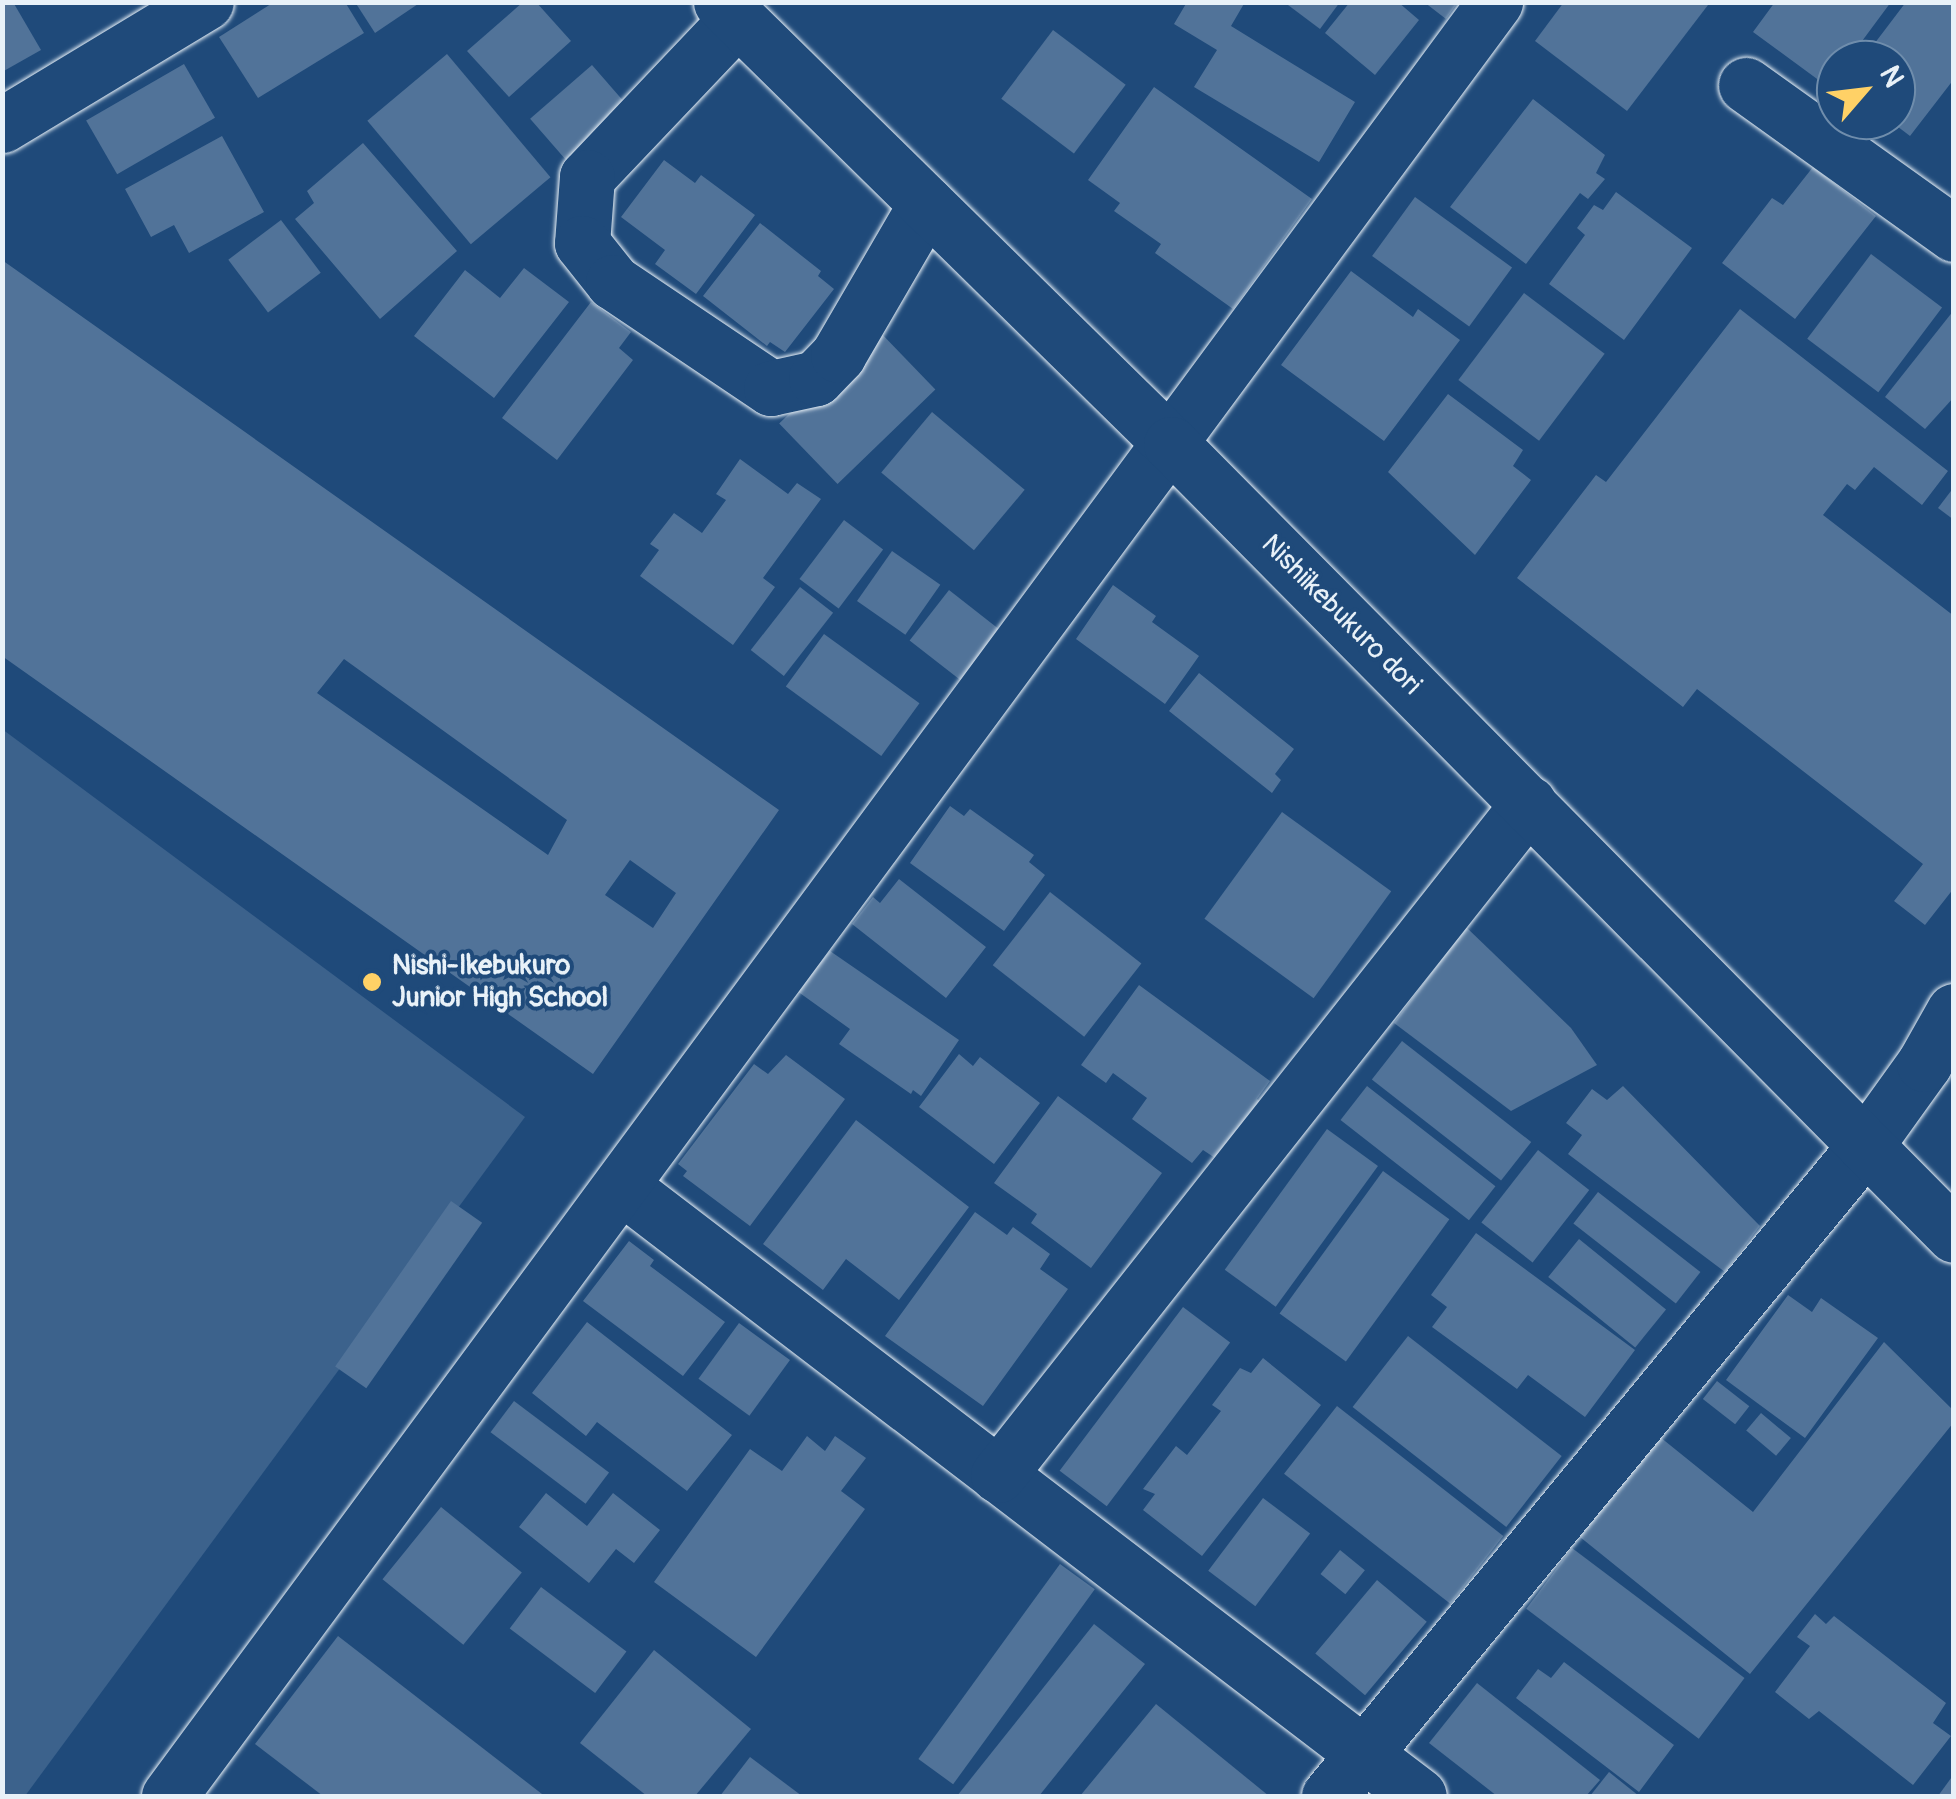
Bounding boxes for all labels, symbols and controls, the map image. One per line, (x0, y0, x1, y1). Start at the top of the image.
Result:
north arrow (1816, 40, 1916, 140)
text: N (1871, 60, 1911, 93)
street label: Nishiikebukuro dori (1254, 528, 1428, 702)
place label: Nishi-Ikebukuro Junior High School (392, 949, 608, 1015)
marker: Nishi-Ikebukuro Junior High School (361, 971, 383, 993)

